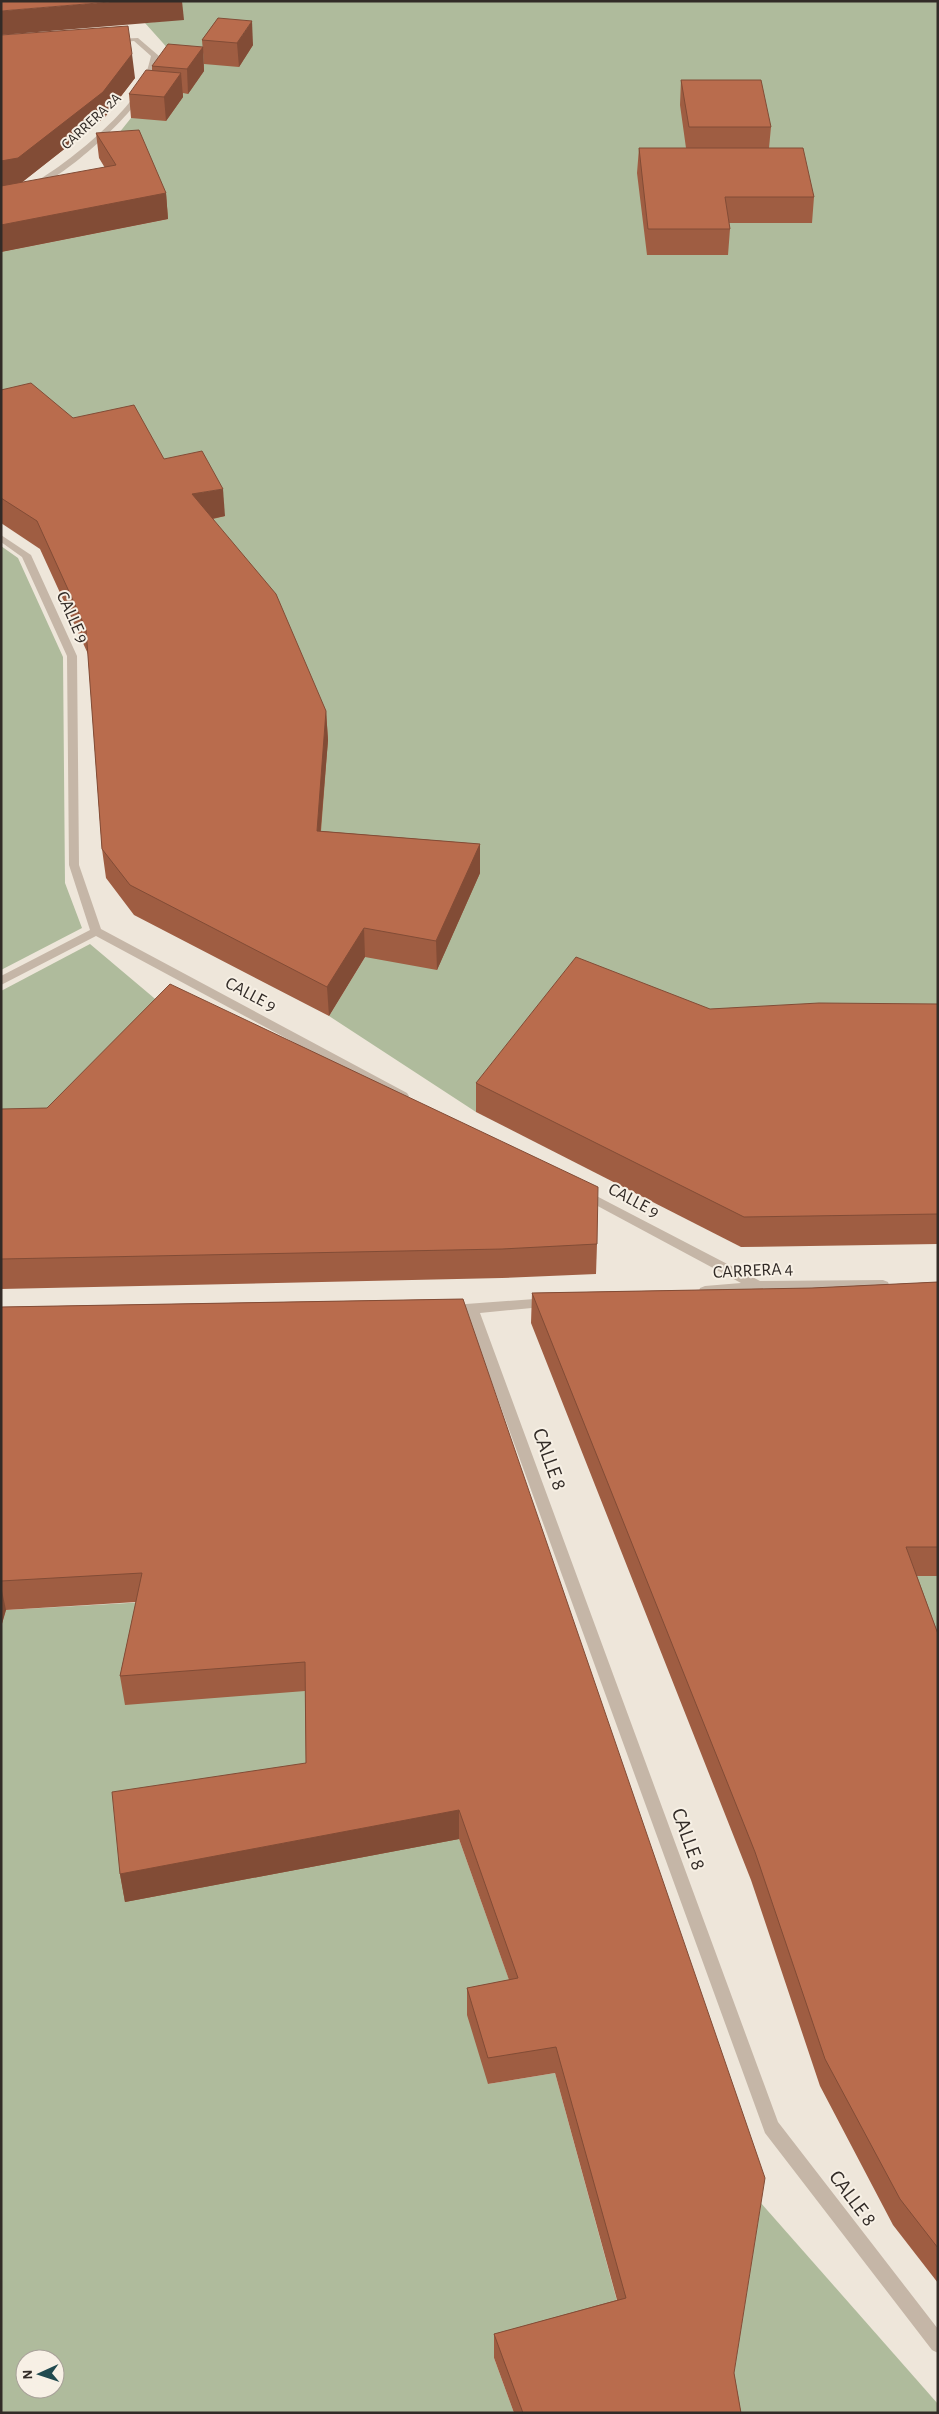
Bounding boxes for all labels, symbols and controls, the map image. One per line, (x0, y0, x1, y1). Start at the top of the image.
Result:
street label: CARRERA 2A (59, 90, 124, 153)
street label: CALLE 9 (53, 589, 91, 646)
street label: CALLE 9 (222, 974, 279, 1016)
street label: CALLE 9 (605, 1180, 662, 1222)
street label: CARRERA 4 (712, 1260, 794, 1282)
street label: CALLE 8 (529, 1425, 570, 1493)
street label: CALLE 8 (668, 1805, 709, 1873)
street label: CALLE 8 (825, 2166, 880, 2230)
north arrow (15, 2349, 65, 2399)
text: N (21, 2369, 35, 2380)

